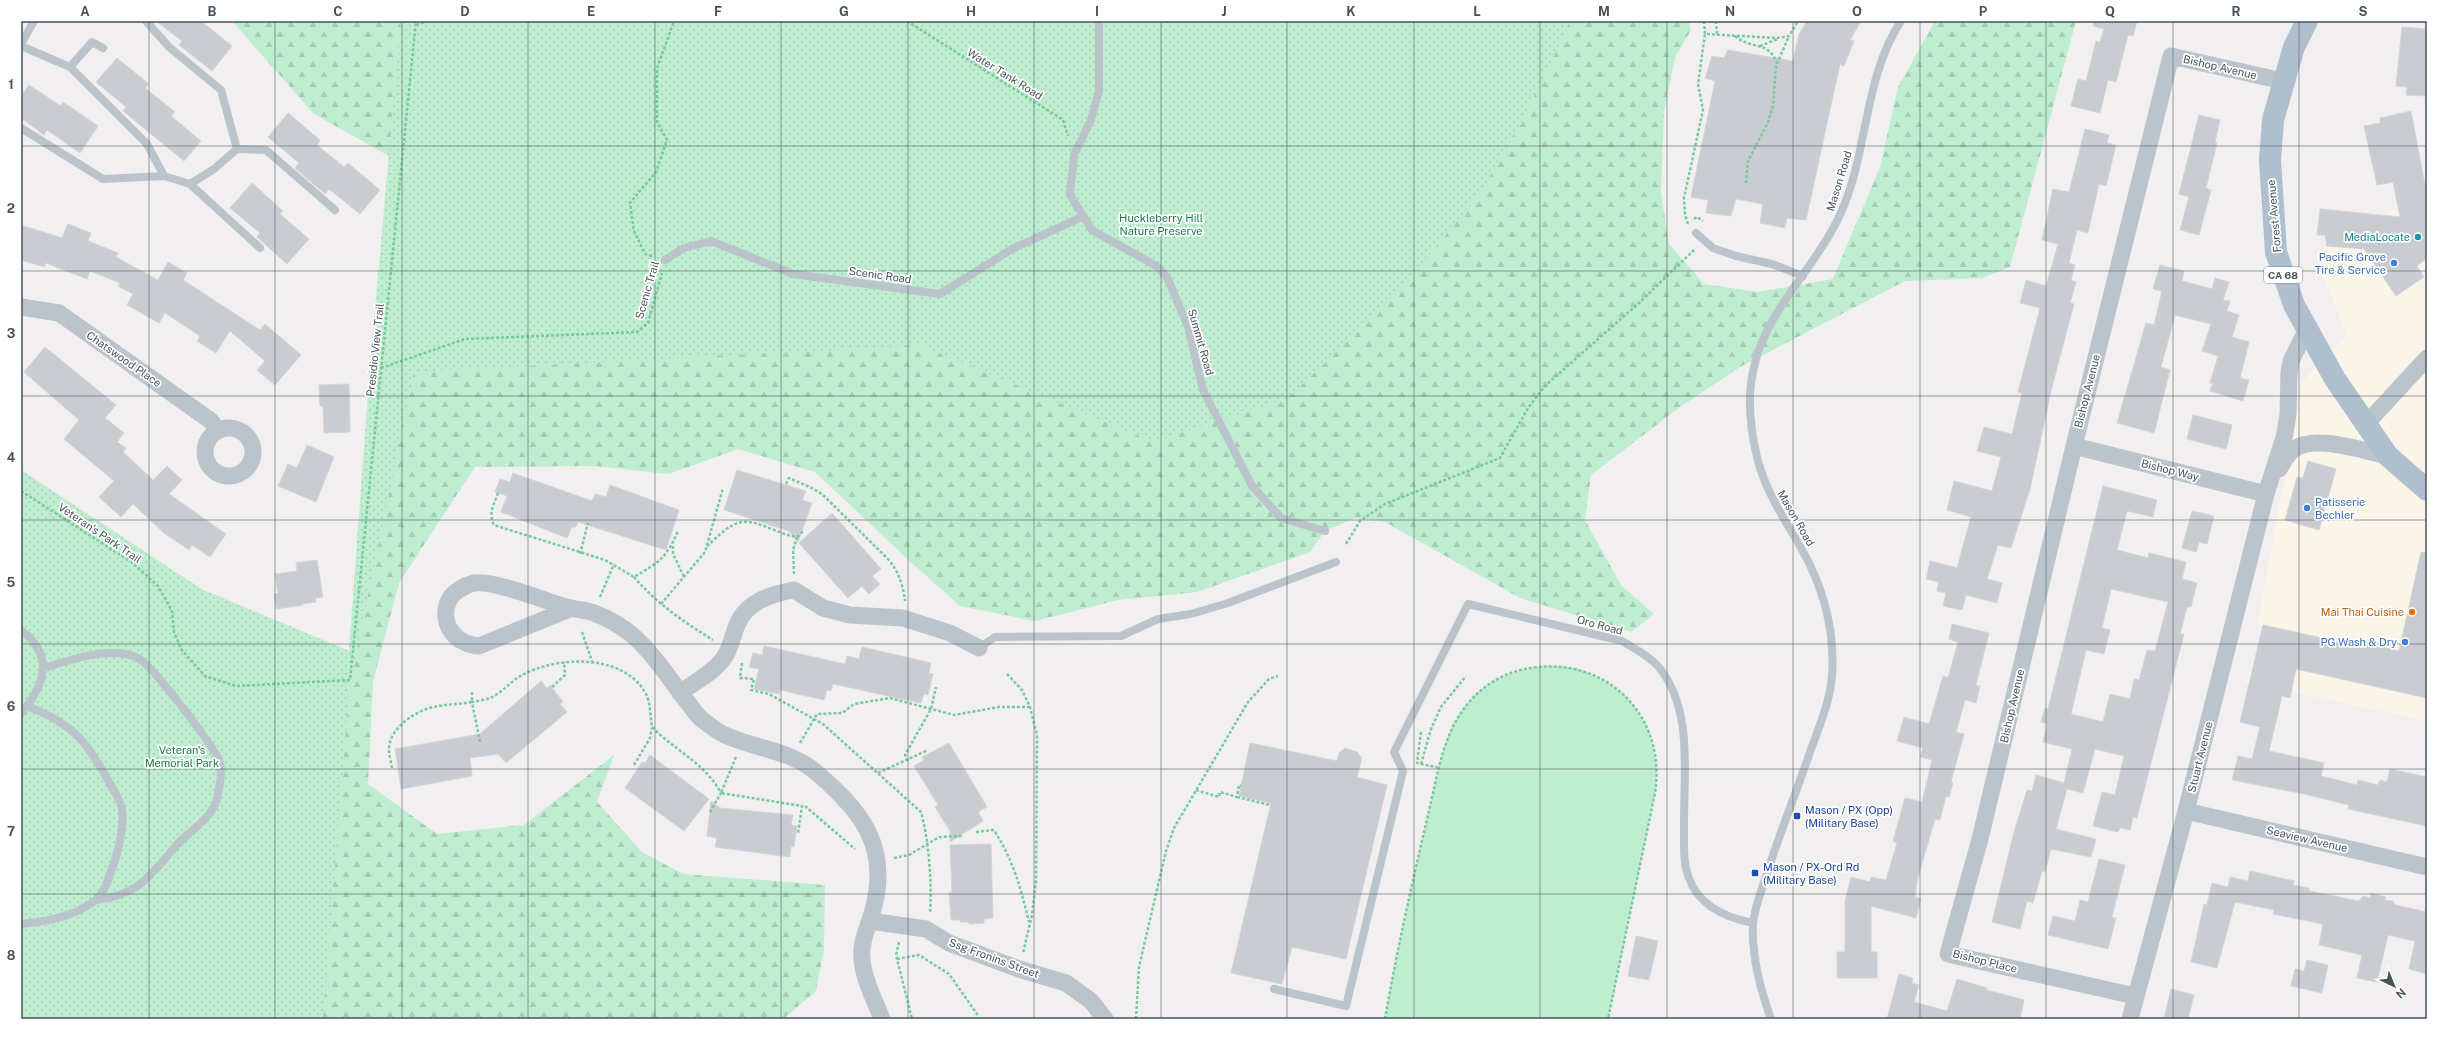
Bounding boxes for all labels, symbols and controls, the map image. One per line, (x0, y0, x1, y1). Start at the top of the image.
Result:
text: A (80, 4, 90, 19)
text: B (208, 4, 217, 19)
text: C (333, 4, 343, 19)
text: D (460, 4, 470, 19)
text: E (587, 4, 595, 19)
text: F (714, 4, 722, 19)
text: G (839, 4, 849, 19)
text: H (966, 4, 976, 19)
text: I (1095, 4, 1099, 19)
text: J (1221, 4, 1227, 19)
text: K (1346, 4, 1356, 19)
text: L (1473, 4, 1481, 19)
text: M (1598, 4, 1610, 19)
text: N (1725, 4, 1735, 19)
text: O (1852, 4, 1862, 19)
text: P (1979, 4, 1988, 19)
text: Q (2105, 4, 2115, 19)
text: R (2231, 4, 2241, 19)
text: S (2359, 4, 2368, 19)
street label: Water Tank Road (965, 46, 1045, 102)
street label: Bishop Avenue (2182, 53, 2258, 81)
text: 1 (8, 77, 14, 92)
street label: Mason Road (1824, 149, 1854, 213)
street label: Forest Avenue (2265, 179, 2283, 253)
text: 2 (7, 201, 15, 216)
park label: Huckleberry Hill Nature Preserve (1119, 212, 1203, 237)
place label: MediaLocate (2344, 231, 2410, 243)
marker: MediaLocate (2413, 232, 2423, 242)
place label: Pacific Grove Tire & Service (2315, 251, 2386, 276)
marker: Pacific Grove Tire & Service (2389, 258, 2399, 268)
street label: Scenic Trail (633, 260, 661, 320)
street label: Scenic Road (848, 265, 912, 285)
road number: CA 68 (2264, 267, 2302, 283)
street label: Presidio View Trail (364, 303, 386, 397)
street label: Summit Road (1186, 307, 1216, 377)
text: 3 (7, 326, 16, 341)
street label: Chatswood Place (84, 329, 164, 389)
street label: Bishop Avenue (2072, 353, 2102, 429)
text: 4 (7, 450, 16, 465)
street label: Bishop Way (2140, 457, 2200, 483)
street label: Mason Road (1775, 488, 1817, 548)
place label: Patisserie Bechler (2315, 496, 2365, 521)
street label: Veteran's Park Trail (56, 501, 144, 565)
marker: Patisserie Bechler (2302, 503, 2312, 513)
text: 5 (7, 575, 16, 590)
place label: Mai Thai Cuisine (2321, 606, 2404, 618)
marker: Mai Thai Cuisine (2407, 607, 2417, 617)
street label: Oro Road (1576, 613, 1624, 637)
place label: PG Wash & Dry (2320, 636, 2397, 648)
marker: PG Wash & Dry (2400, 637, 2410, 647)
street label: Bishop Avenue (1998, 668, 2026, 744)
text: 6 (7, 699, 16, 714)
street label: Stuart Avenue (2185, 720, 2215, 794)
park label: Veteran's Memorial Park (145, 744, 219, 769)
place label: Mason / PX (Opp) (Military Base) (1805, 804, 1893, 829)
marker: Mason / PX (Opp) (Military Base) (1792, 811, 1802, 821)
text: 7 (7, 824, 15, 839)
street label: Seaview Avenue (2265, 824, 2349, 854)
place label: Mason / PX-Ord Rd (Military Base) (1763, 861, 1859, 886)
marker: Mason / PX-Ord Rd (Military Base) (1750, 868, 1760, 878)
street label: Ssg Fronins Street (947, 936, 1041, 980)
street label: Bishop Place (1952, 947, 2018, 975)
text: 8 (7, 948, 16, 963)
north arrow (2374, 966, 2414, 1006)
text: N (2394, 986, 2408, 1001)

